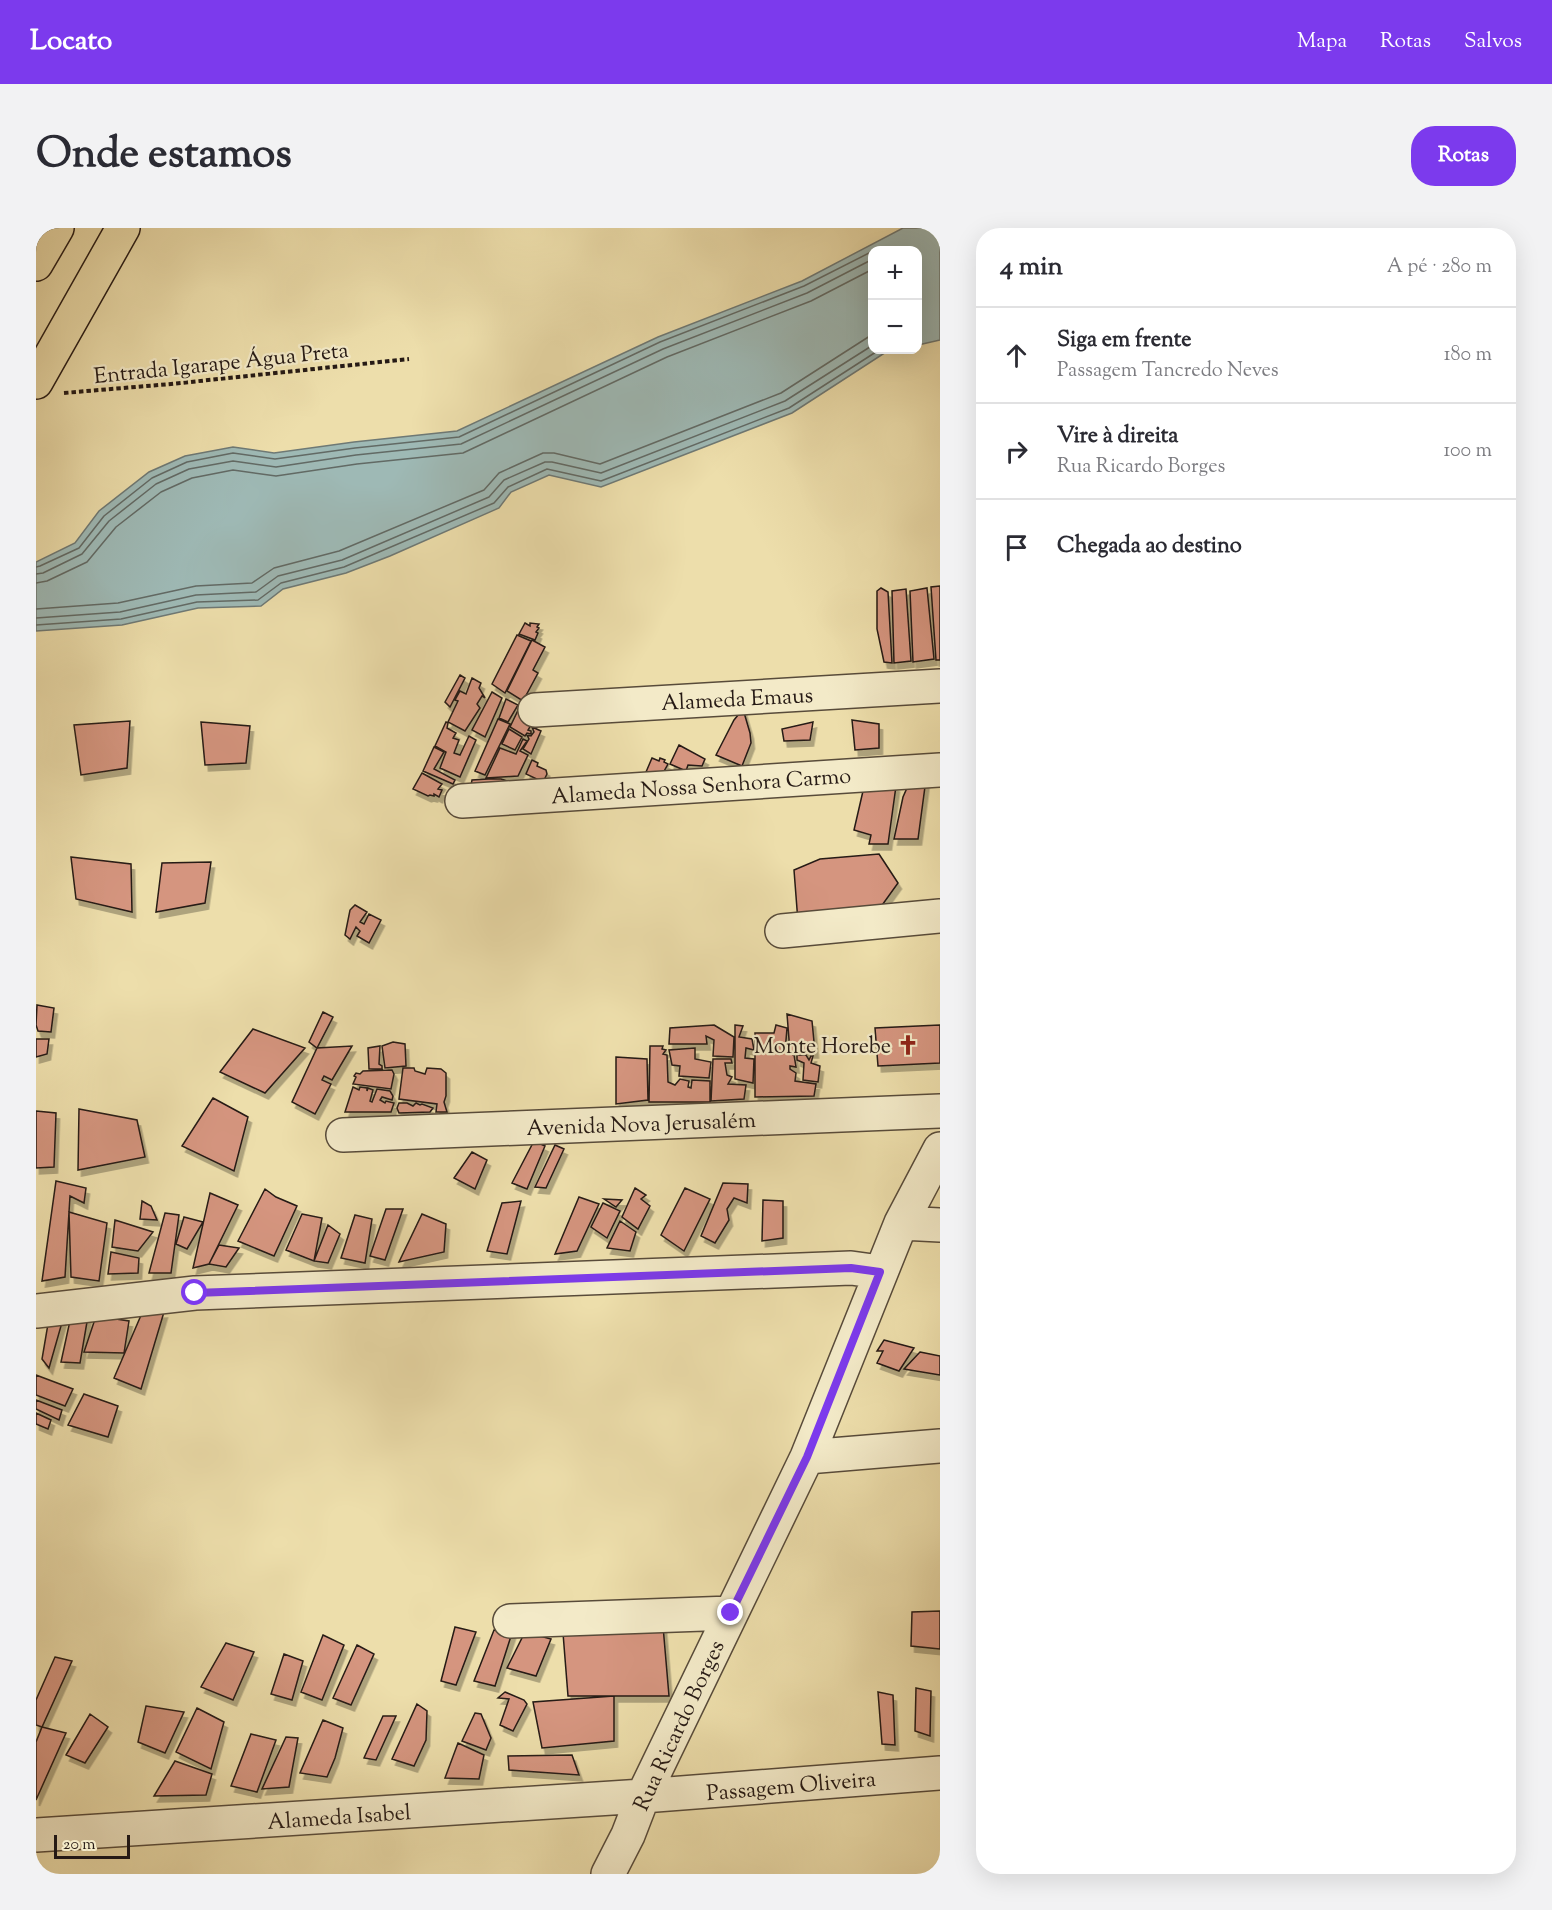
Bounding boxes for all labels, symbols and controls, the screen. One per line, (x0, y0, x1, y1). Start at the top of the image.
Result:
text: Locato (30, 22, 112, 62)
text: Mapa (1297, 27, 1347, 57)
text: Rotas (1380, 27, 1431, 57)
text: Salvos (1464, 27, 1522, 57)
text: Onde estamos (36, 126, 292, 186)
button: Rotas (1411, 126, 1516, 186)
map controls (868, 246, 922, 354)
button: + (868, 246, 922, 300)
text: 4 min (1000, 249, 1063, 286)
text: A pé · 280 m (1387, 253, 1492, 282)
button: − (868, 300, 922, 354)
text: Siga em frente (1057, 325, 1192, 357)
street label: Entrada Igarape Água Preta (92, 335, 350, 394)
icon: ahead (1000, 339, 1033, 372)
text: 180 m (1444, 341, 1492, 370)
text: Passagem Tancredo Neves (1057, 357, 1279, 386)
text: Vire à direita (1057, 421, 1179, 453)
icon: right (1000, 435, 1033, 468)
text: 100 m (1443, 437, 1492, 466)
text: Rua Ricardo Borges (1057, 453, 1225, 482)
icon: arrive (1000, 531, 1033, 564)
text: Chegada ao destino (1057, 531, 1242, 563)
street label: Alameda Emaus (660, 681, 814, 721)
street label: Alameda Nossa Senhora Carmo (550, 762, 852, 814)
place label: Monte Horebe (754, 1032, 891, 1064)
church icon: Monte Horebe (896, 1033, 920, 1057)
street label: Avenida Nova Jerusalém (526, 1106, 757, 1146)
route start (181, 1279, 207, 1305)
route end (717, 1599, 743, 1625)
street label: Rua Ricardo Borges (627, 1636, 734, 1817)
street label: Passagem Oliveira (705, 1765, 877, 1811)
street label: Alameda Isabel (266, 1798, 412, 1840)
scale bar (54, 1832, 130, 1860)
text: 20 m (63, 1834, 96, 1857)

